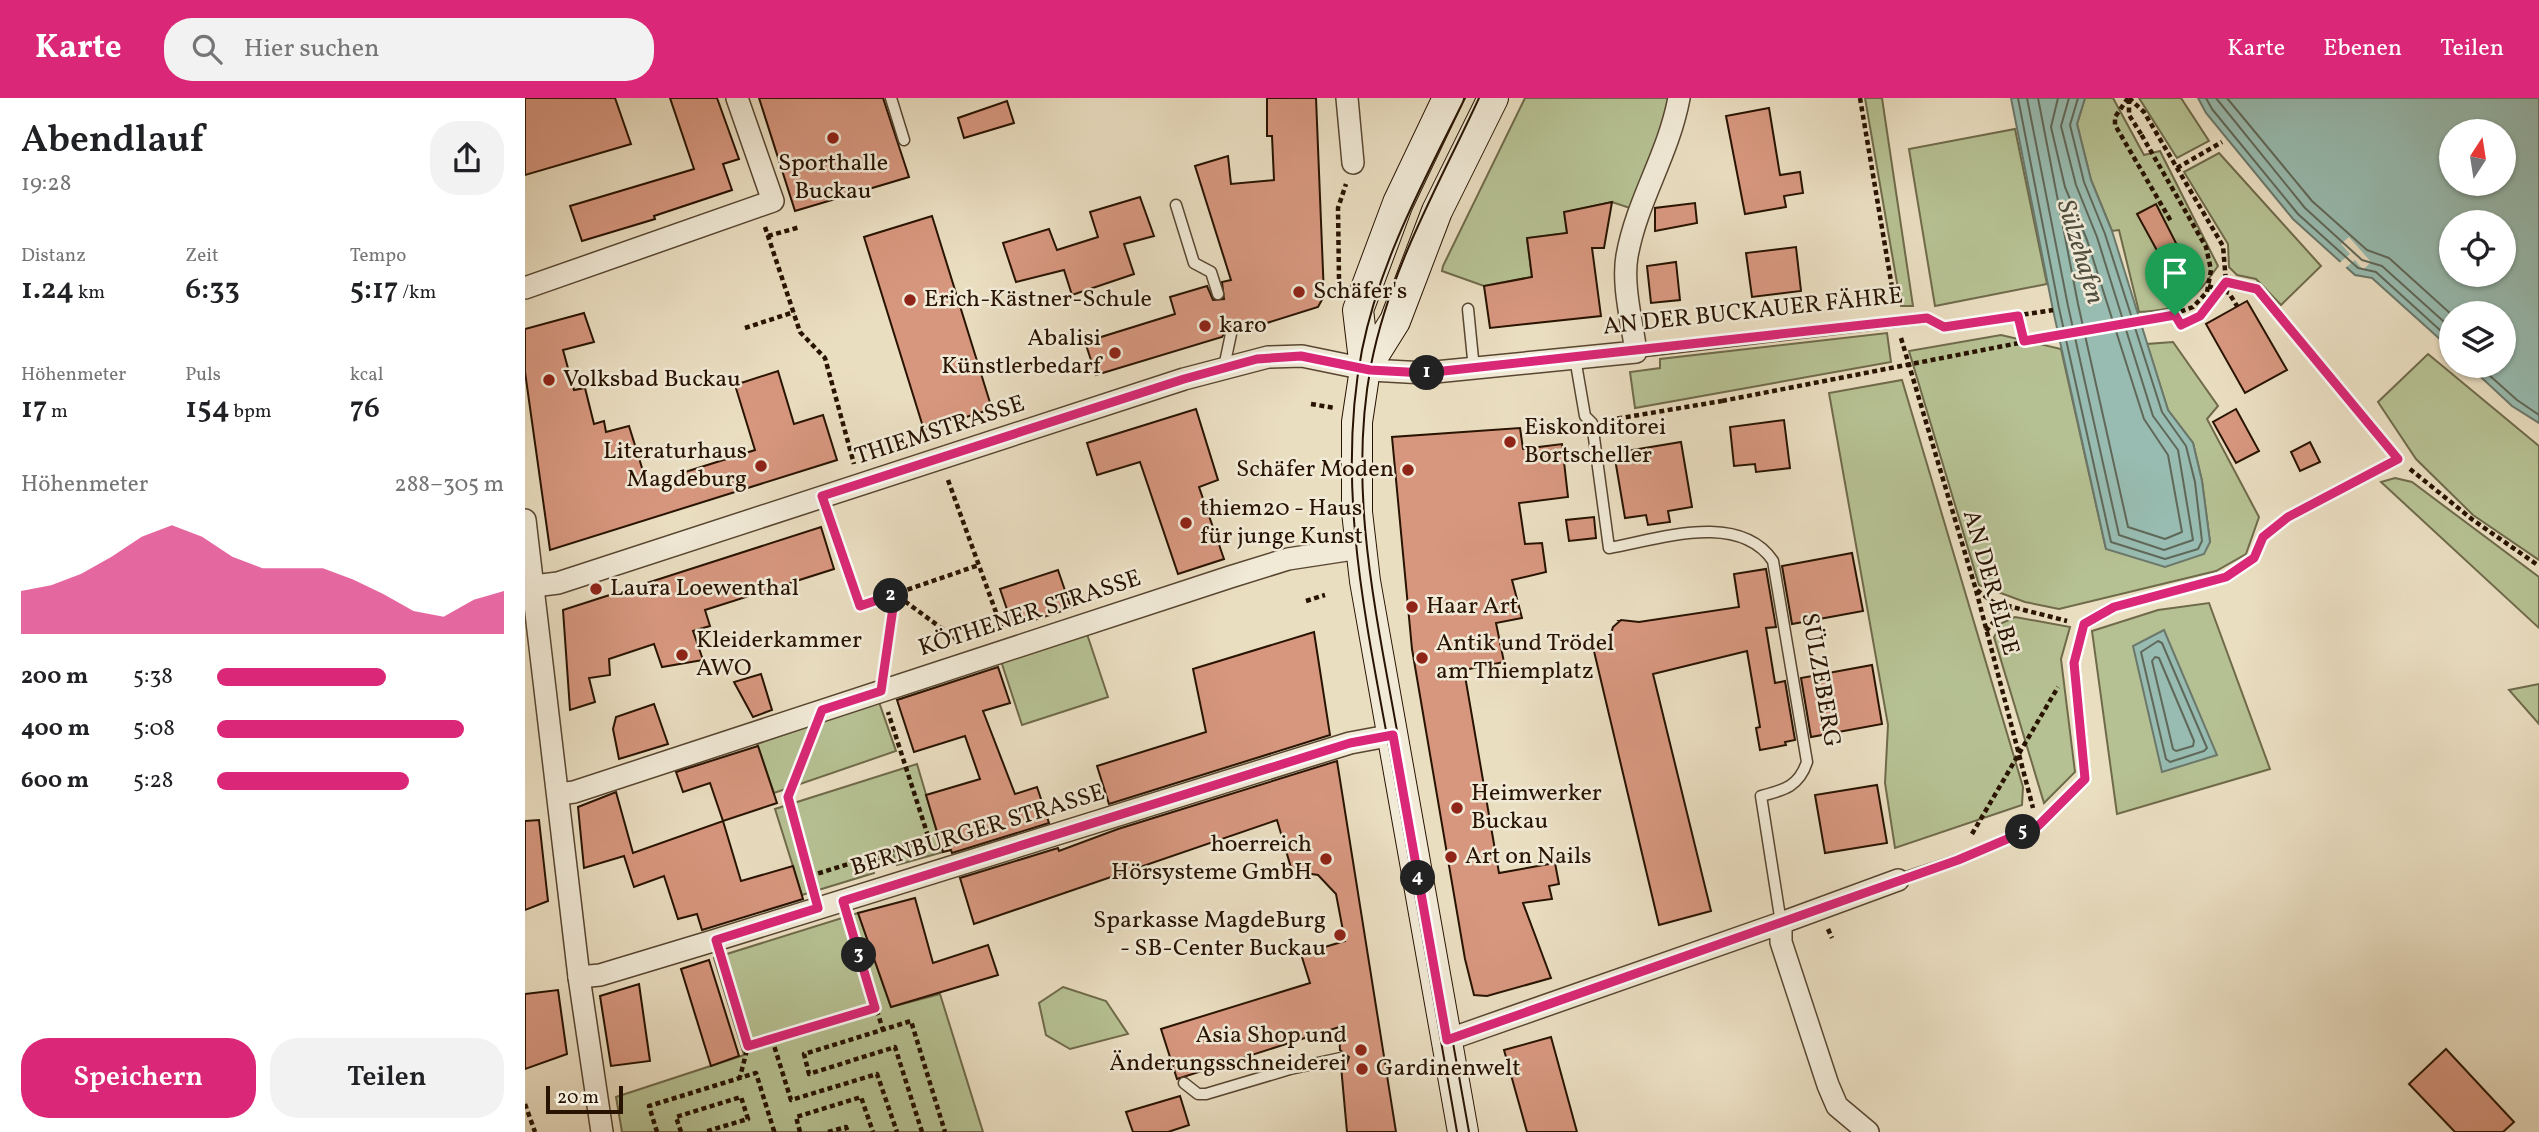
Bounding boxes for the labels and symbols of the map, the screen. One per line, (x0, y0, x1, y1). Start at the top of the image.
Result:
north arrow (2439, 119, 2517, 196)
marker: Sporthalle Buckau (825, 130, 841, 146)
place label: Sporthalle Buckau (778, 147, 888, 209)
water label: Sülzehafen (2047, 195, 2113, 309)
pin (2145, 243, 2205, 315)
place label: Schäfer's (1313, 275, 1407, 309)
street label: AN DER BUCKAUER FÄHRE (1601, 279, 1905, 345)
place label: Erich-Kästner-Schule (924, 283, 1152, 317)
marker: Schäfer's (1291, 284, 1307, 300)
marker: Erich-Kästner-Schule (902, 292, 918, 308)
place label: karo (1219, 309, 1267, 343)
marker: karo (1197, 318, 1213, 334)
place label: Abalisi Künstlerbedarf (941, 322, 1104, 384)
marker: Abalisi Künstlerbedarf (1107, 345, 1123, 361)
pin: 1 (1409, 356, 1445, 390)
place label: Volksbad Buckau (563, 363, 741, 397)
marker: Volksbad Buckau (541, 372, 557, 388)
street label: THIEMSTRASSE (851, 388, 1029, 474)
place label: Eiskonditorei Bortscheller (1524, 411, 1666, 473)
marker: Eiskonditorei Bortscheller (1502, 434, 1518, 450)
place label: Literaturhaus Magdeburg (603, 435, 747, 497)
place label: Schäfer Moden (1236, 453, 1394, 487)
marker: Literaturhaus Magdeburg (753, 458, 769, 474)
marker: Schäfer Moden (1400, 462, 1416, 478)
place label: thiem20 - Haus für junge Kunst (1200, 492, 1363, 554)
street label: AN DER ELBE (1953, 506, 2027, 660)
marker: thiem20 - Haus für junge Kunst (1178, 515, 1194, 531)
street label: KÖTHENER STRASSE (914, 562, 1146, 666)
place label: Laura Loewenthal (610, 572, 799, 606)
pin: 2 (873, 578, 909, 614)
marker: Laura Loewenthal (588, 581, 604, 597)
place label: Haar Art (1426, 590, 1518, 624)
marker: Haar Art (1404, 599, 1420, 615)
street label: SÜLZEBERG (1791, 610, 1849, 750)
place label: Kleiderkammer AWO (696, 624, 862, 686)
place label: Antik und Trödel am Thiemplatz (1436, 627, 1614, 689)
marker: Kleiderkammer AWO (674, 647, 690, 663)
marker: Antik und Trödel am Thiemplatz (1414, 650, 1430, 666)
street label: BERNBURGER STRASSE (847, 776, 1109, 886)
place label: Heimwerker Buckau (1471, 777, 1602, 839)
marker: Heimwerker Buckau (1449, 800, 1465, 816)
pin: 5 (2005, 814, 2041, 850)
place label: hoerreich Hörsysteme GmbH (1111, 828, 1312, 890)
place label: Art on Nails (1465, 840, 1592, 874)
marker: Art on Nails (1443, 849, 1459, 865)
marker: hoerreich Hörsysteme GmbH (1318, 851, 1334, 867)
pin: 4 (1401, 860, 1435, 896)
place label: Sparkasse MagdeBurg - SB-Center Buckau (1093, 904, 1326, 966)
marker: Sparkasse MagdeBurg - SB-Center Buckau (1332, 927, 1348, 943)
pin: 3 (841, 938, 877, 972)
place label: Asia Shop und Änderungsschneiderei (1109, 1019, 1347, 1081)
marker: Asia Shop und Änderungsschneiderei (1353, 1042, 1369, 1058)
place label: Gardinenwelt (1376, 1052, 1521, 1086)
marker: Gardinenwelt (1354, 1061, 1370, 1077)
scale bar (546, 1083, 623, 1115)

